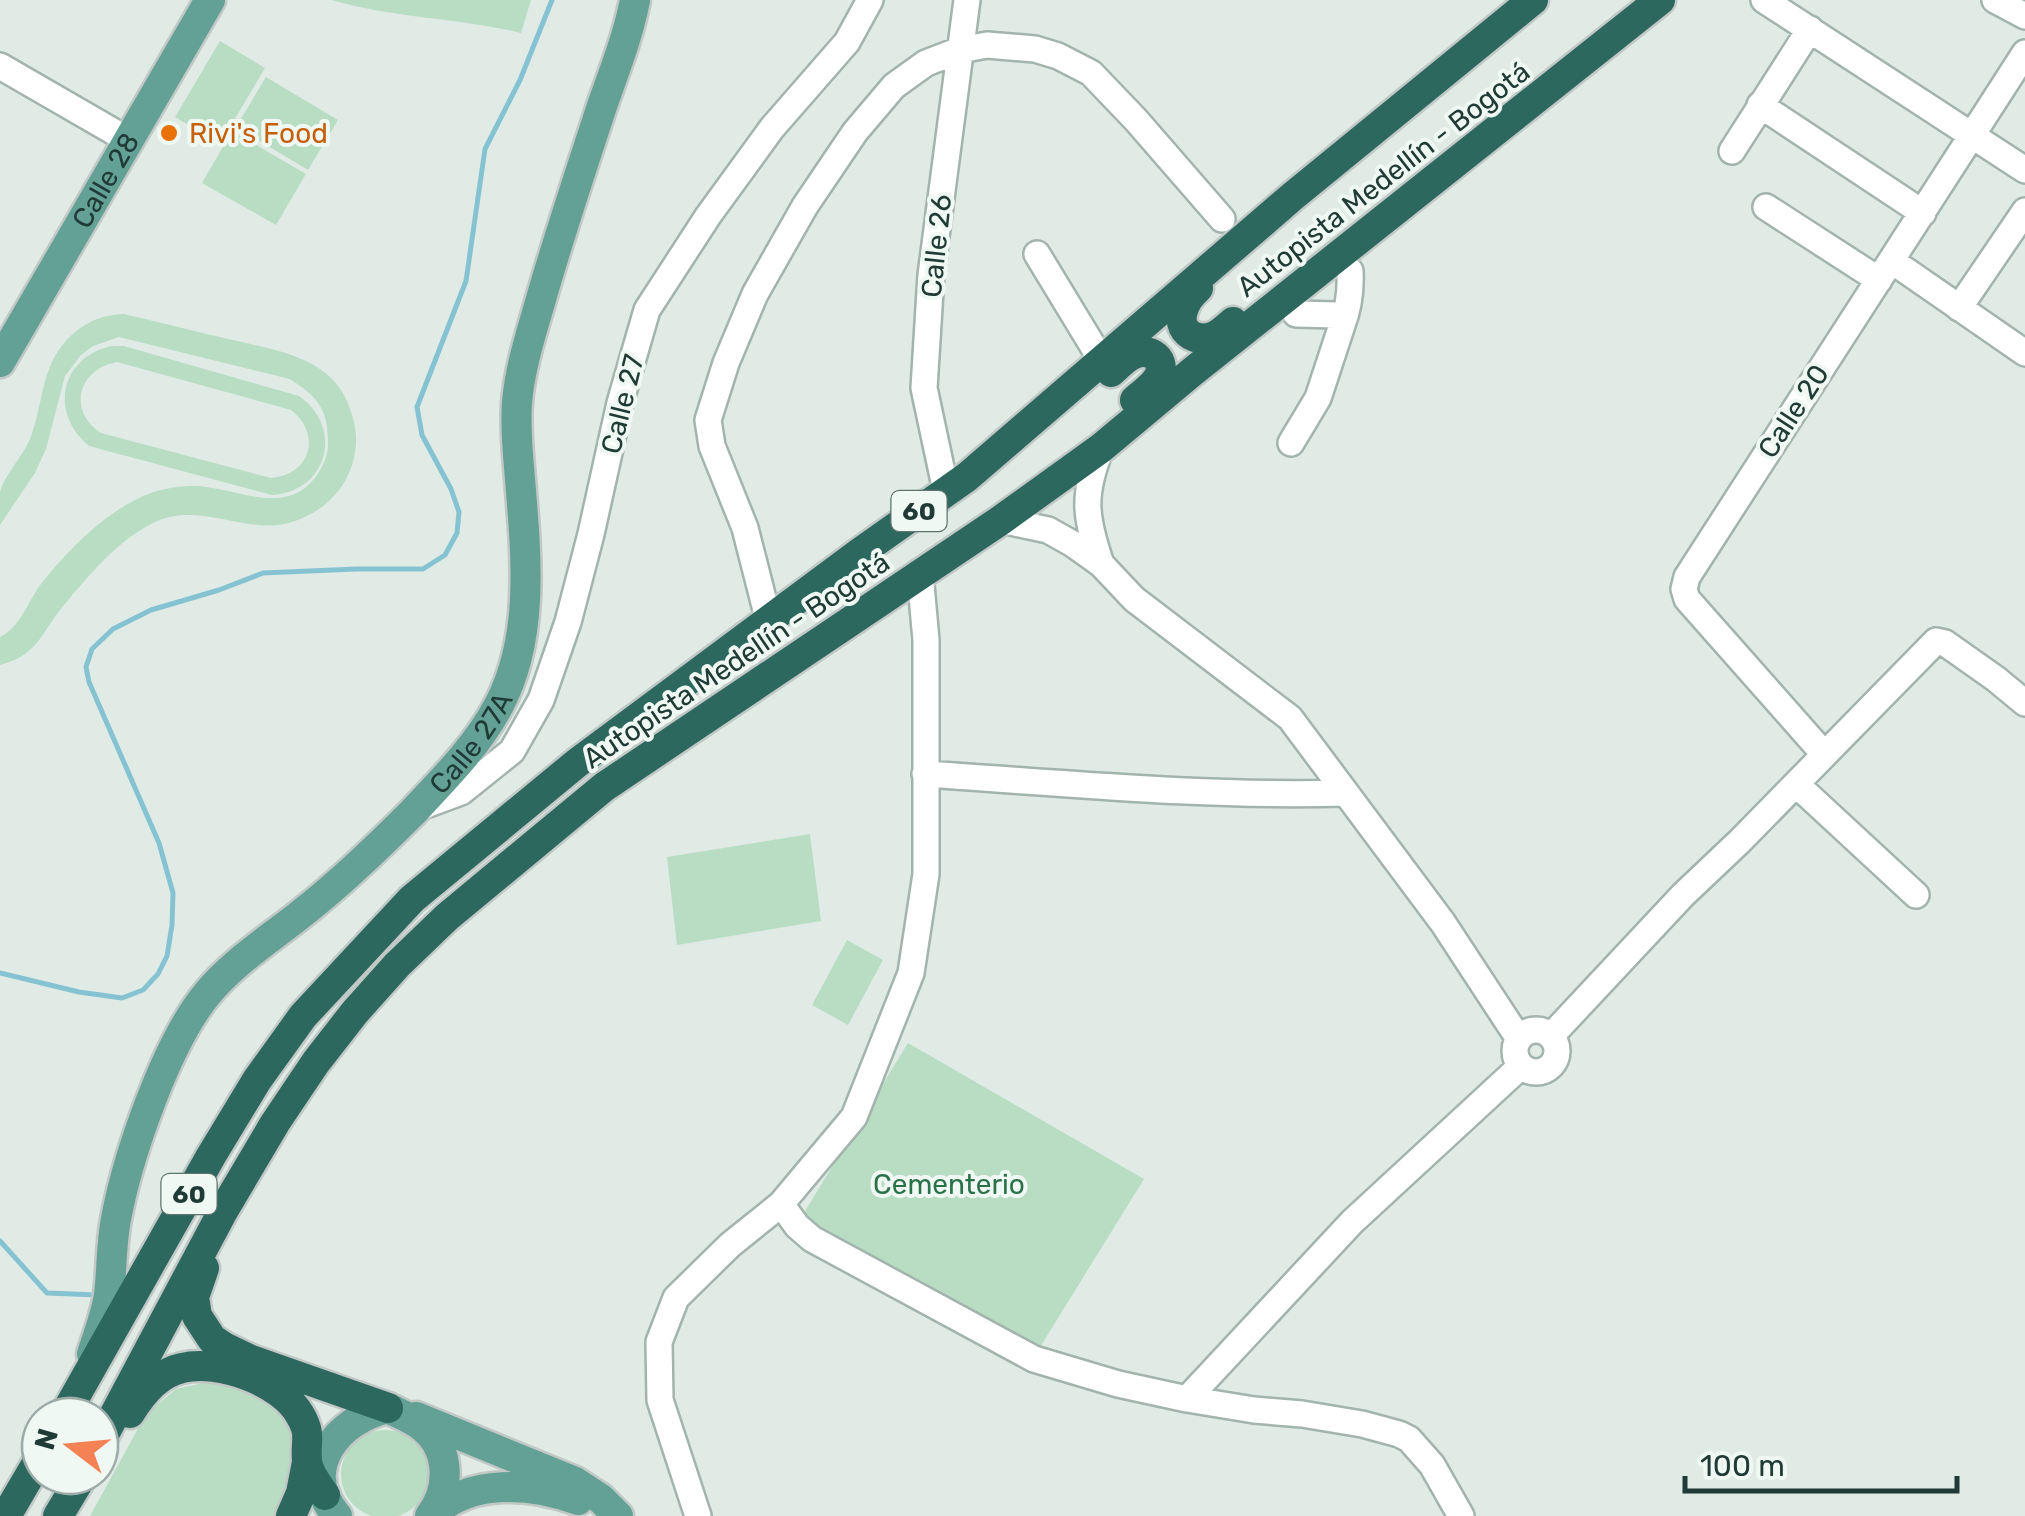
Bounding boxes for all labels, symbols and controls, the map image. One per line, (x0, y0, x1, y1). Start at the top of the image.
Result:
street label: Autopista Medellín - Bogotá (1230, 55, 1536, 304)
place label: Rivi's Food (189, 117, 328, 150)
marker: Rivi's Food (158, 122, 180, 144)
street label: Calle 28 (65, 127, 146, 234)
street label: Calle 26 (915, 193, 958, 299)
street label: Calle 27 (594, 351, 651, 457)
street label: Calle 20 (1751, 358, 1836, 464)
road number: 60 (892, 491, 946, 531)
street label: Autopista Medellín - Bogotá (577, 545, 896, 775)
street label: Calle 27A (423, 687, 520, 801)
park label: Cementerio (873, 1168, 1025, 1201)
road number: 60 (162, 1174, 216, 1214)
north arrow (20, 1396, 120, 1496)
text: N (28, 1425, 65, 1453)
scale bar (1685, 1431, 1958, 1493)
text: 100 m (1700, 1448, 1785, 1484)

